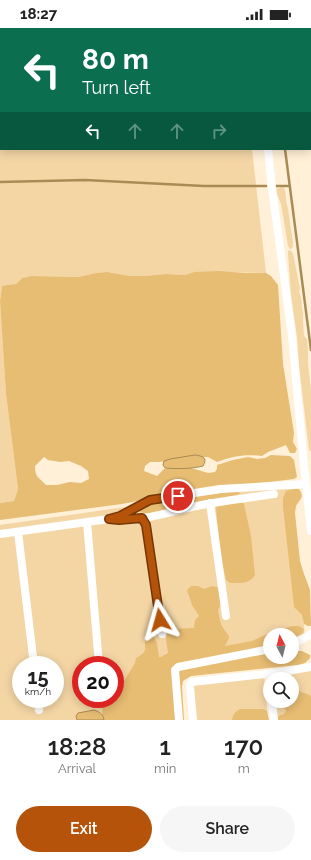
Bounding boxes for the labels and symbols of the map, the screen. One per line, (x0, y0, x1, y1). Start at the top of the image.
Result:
pin (161, 479, 195, 513)
position arrow (139, 599, 181, 641)
north arrow (263, 628, 299, 664)
speed limit sign: 20 (72, 656, 124, 708)

